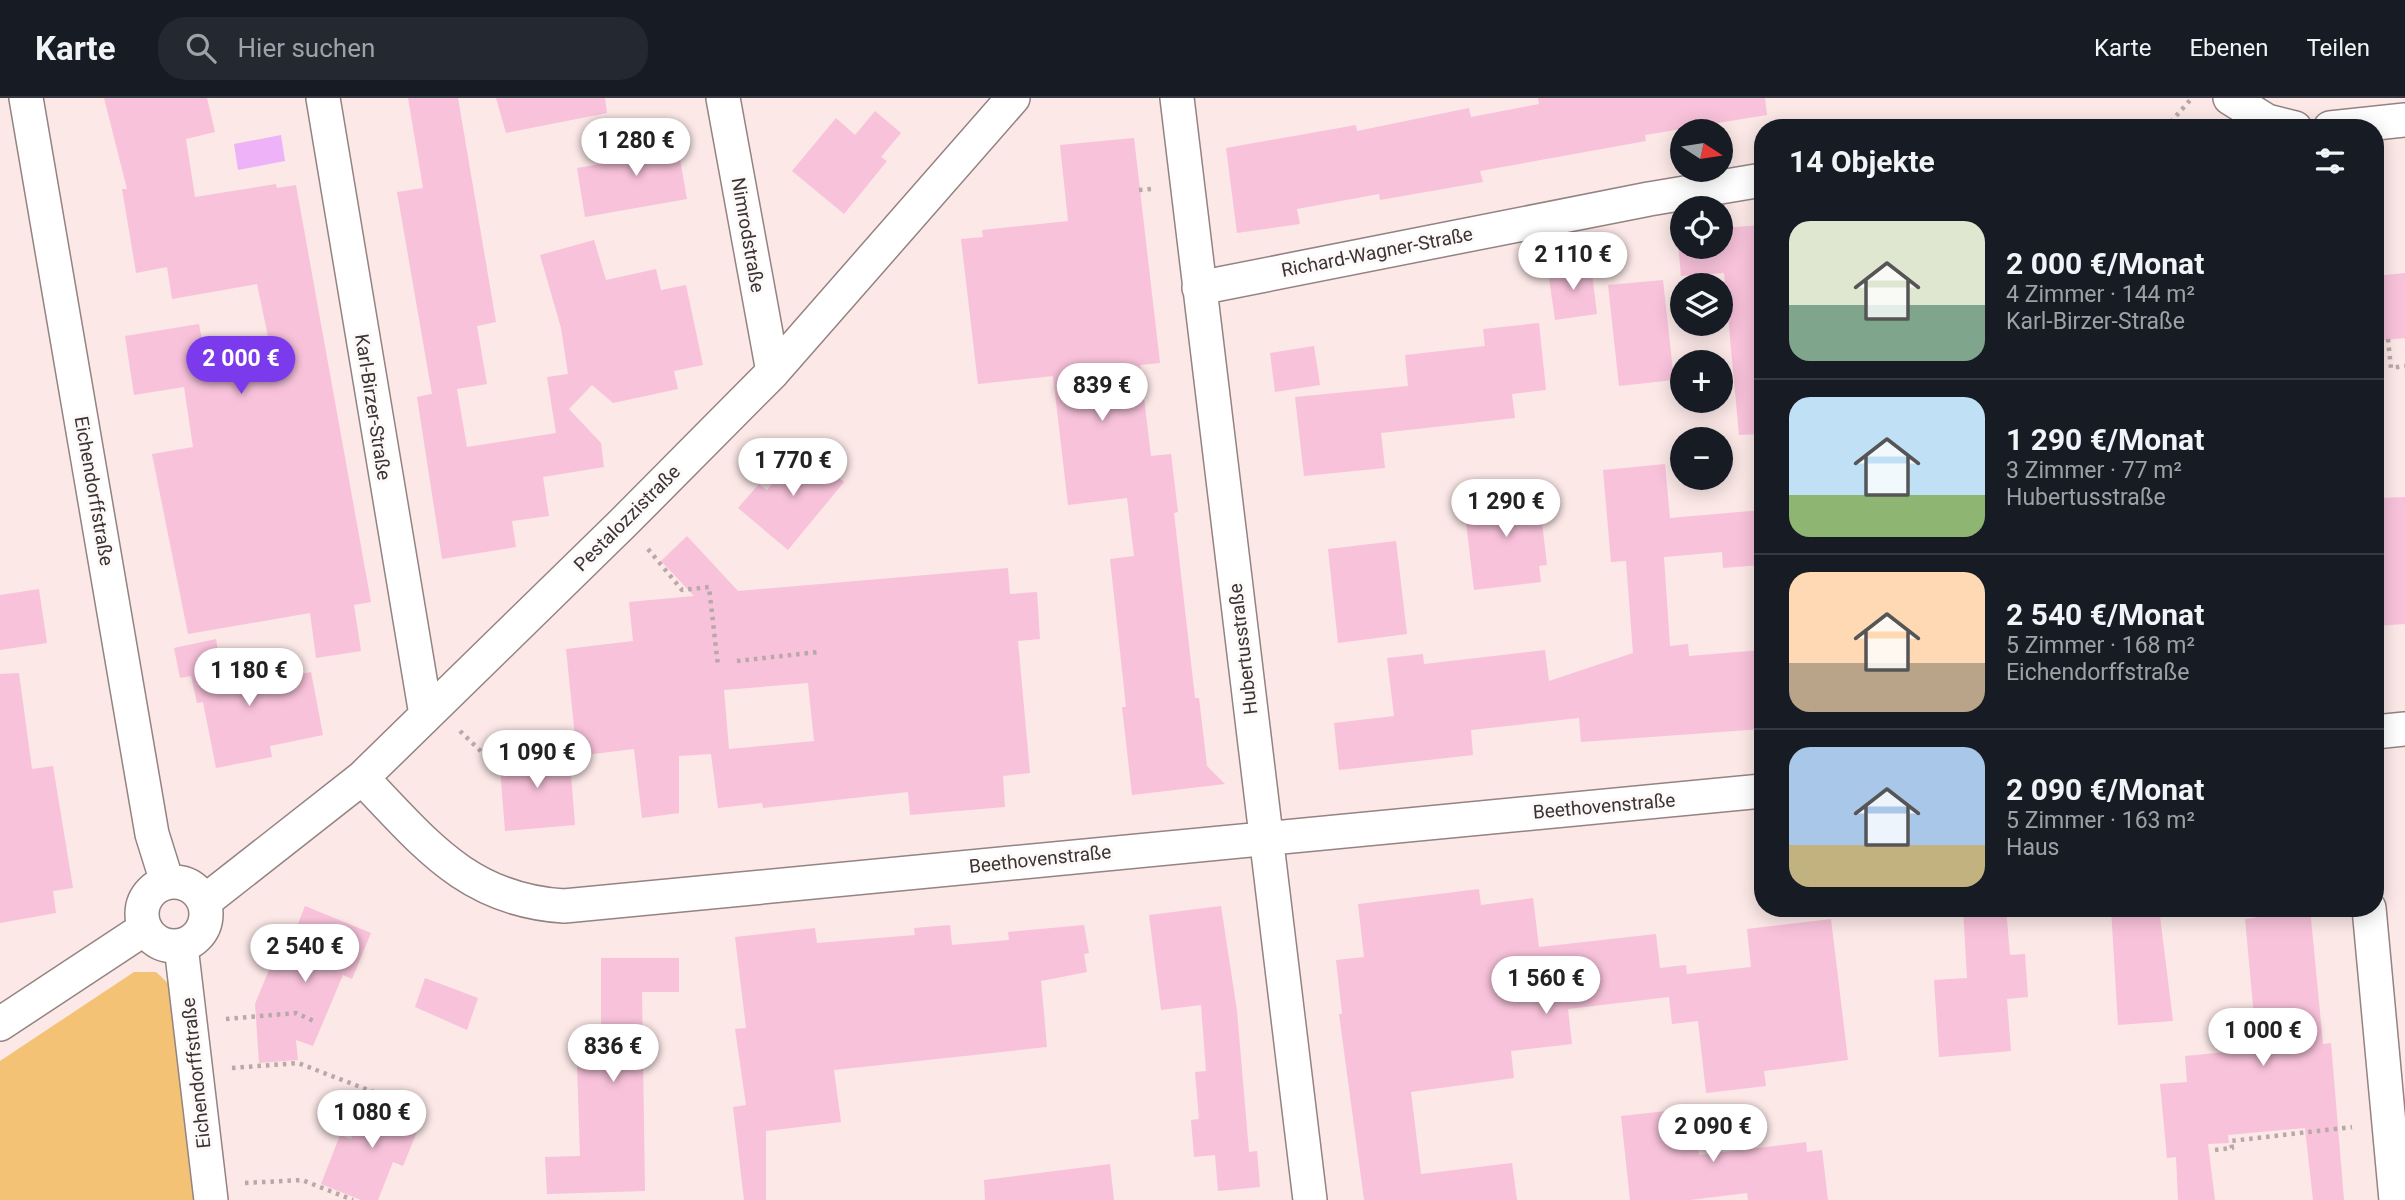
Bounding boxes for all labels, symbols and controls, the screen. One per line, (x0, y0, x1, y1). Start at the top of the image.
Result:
search box (158, 17, 648, 80)
text: Karte (35, 29, 116, 68)
icon: search (182, 29, 220, 67)
text: Hier suchen (238, 33, 375, 63)
text: Karte (2094, 34, 2151, 62)
text: Ebenen (2189, 34, 2268, 62)
text: Teilen (2306, 34, 2370, 62)
pin: 1 280 € (571, 118, 701, 178)
north arrow (1670, 119, 1732, 182)
map controls (1670, 119, 1733, 490)
text: 1 280 € (597, 127, 675, 154)
icon: filters (2311, 142, 2349, 180)
text: 14 Objekte (1789, 144, 1935, 179)
street label: Nimrodstraße (727, 176, 769, 294)
button: locate (1670, 196, 1733, 259)
street label: Richard-Wagner-Straße (1279, 222, 1475, 282)
pin: 2 110 € (1508, 232, 1638, 292)
text: 2 110 € (1534, 241, 1612, 268)
text: 2 000 €/Monat (2006, 246, 2204, 281)
icon: home (1845, 249, 1929, 333)
button: layers (1670, 273, 1733, 336)
text: 4 Zimmer · 144 m² (2006, 281, 2195, 308)
text: Karl-Birzer-Straße (2006, 308, 2185, 335)
street label: Karl-Birzer-Straße (350, 332, 396, 482)
pin: 2 000 € (176, 336, 306, 396)
text: 2 000 € (202, 345, 280, 372)
button: + (1670, 350, 1733, 413)
pin: 839 € (1053, 364, 1151, 423)
text: 839 € (1073, 372, 1131, 399)
street label: Eichendorffstraße (70, 414, 118, 568)
text: 1 290 €/Monat (2006, 422, 2204, 457)
icon: home (1845, 425, 1929, 509)
button: − (1670, 427, 1733, 490)
pin: 1 770 € (728, 438, 858, 498)
text: 1 770 € (754, 447, 832, 474)
text: 3 Zimmer · 77 m² (2006, 457, 2182, 484)
street label: Pestalozzistraße (569, 460, 685, 576)
pin: 1 290 € (1441, 480, 1571, 539)
text: Hubertusstraße (2006, 484, 2166, 511)
text: 1 290 € (1467, 488, 1545, 515)
street label: Hubertusstraße (1224, 582, 1262, 716)
text: 2 540 €/Monat (2006, 597, 2204, 632)
icon: home (1845, 600, 1929, 684)
text: 5 Zimmer · 168 m² (2006, 632, 2195, 659)
pin: 1 180 € (184, 648, 314, 708)
text: 1 180 € (210, 657, 288, 684)
text: Eichendorffstraße (2006, 659, 2189, 686)
pin: 1 090 € (472, 730, 602, 790)
text: 1 090 € (498, 739, 576, 766)
text: 2 090 €/Monat (2006, 772, 2204, 807)
icon: home (1845, 775, 1929, 859)
street label: Beethovenstraße (1532, 788, 1676, 824)
text: 5 Zimmer · 163 m² (2006, 807, 2195, 834)
text: Haus (2006, 834, 2059, 861)
street label: Beethovenstraße (968, 840, 1112, 878)
pin: 2 540 € (240, 924, 370, 984)
text: 2 540 € (266, 933, 344, 960)
pin: 1 560 € (1481, 956, 1611, 1016)
text: 1 560 € (1507, 965, 1585, 992)
street label: Eichendorffstraße (177, 996, 215, 1150)
pin: 1 000 € (2198, 1009, 2328, 1068)
text: 1 000 € (2224, 1017, 2302, 1044)
pin: 836 € (564, 1024, 662, 1084)
text: 836 € (584, 1033, 642, 1060)
pin: 1 080 € (307, 1090, 437, 1150)
text: 1 080 € (333, 1099, 411, 1126)
pin: 2 090 € (1648, 1104, 1778, 1164)
text: 2 090 € (1674, 1113, 1752, 1140)

